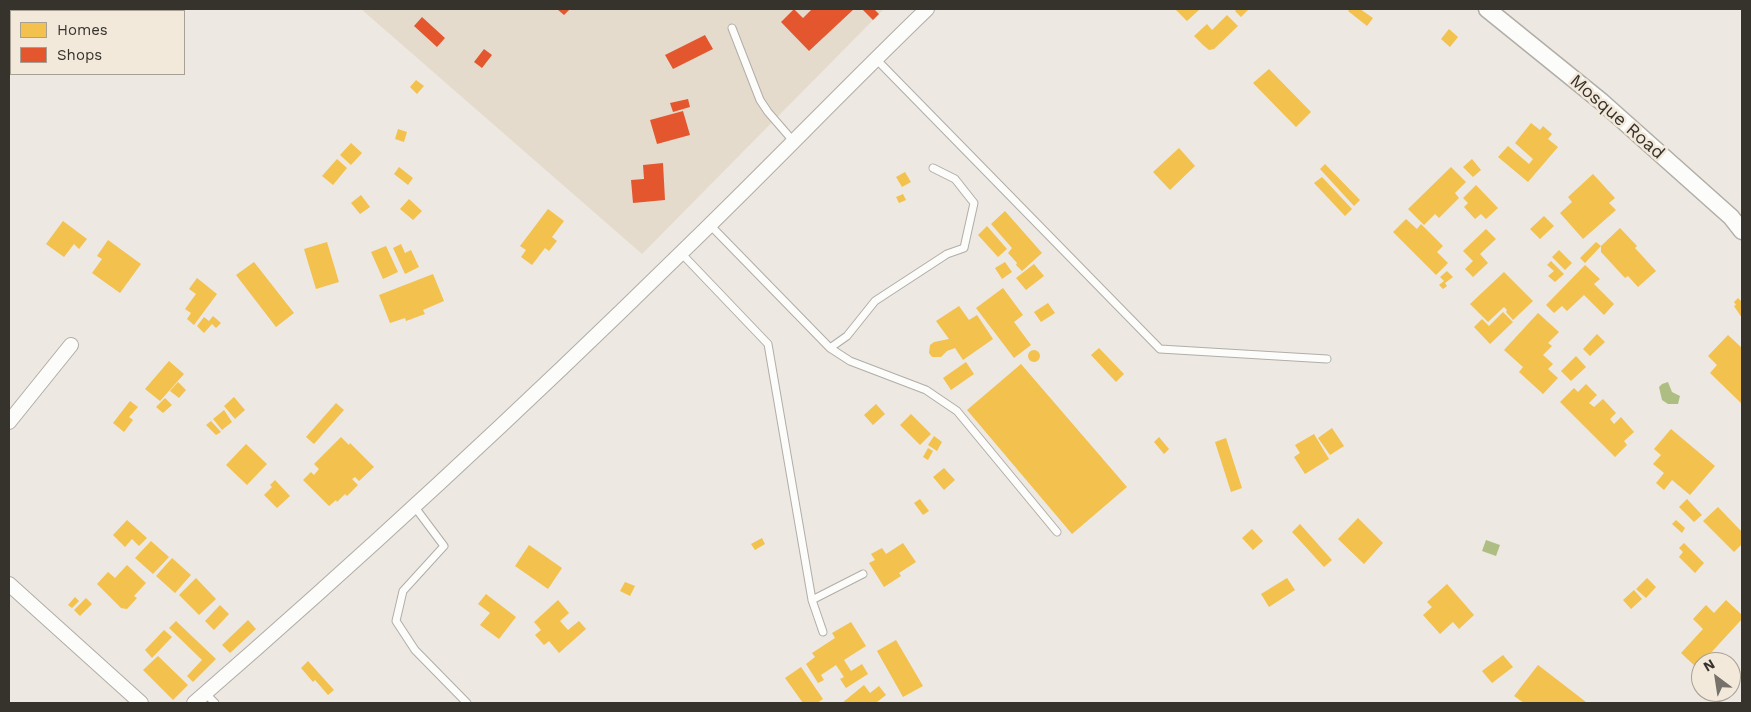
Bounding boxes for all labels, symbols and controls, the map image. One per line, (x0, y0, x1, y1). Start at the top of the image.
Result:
legend (10, 10, 185, 75)
text: Homes (57, 21, 108, 39)
text: Shops (57, 46, 102, 64)
street label: Mosque Road (1565, 70, 1669, 164)
north arrow (1691, 652, 1741, 702)
text: N (1700, 655, 1717, 675)

